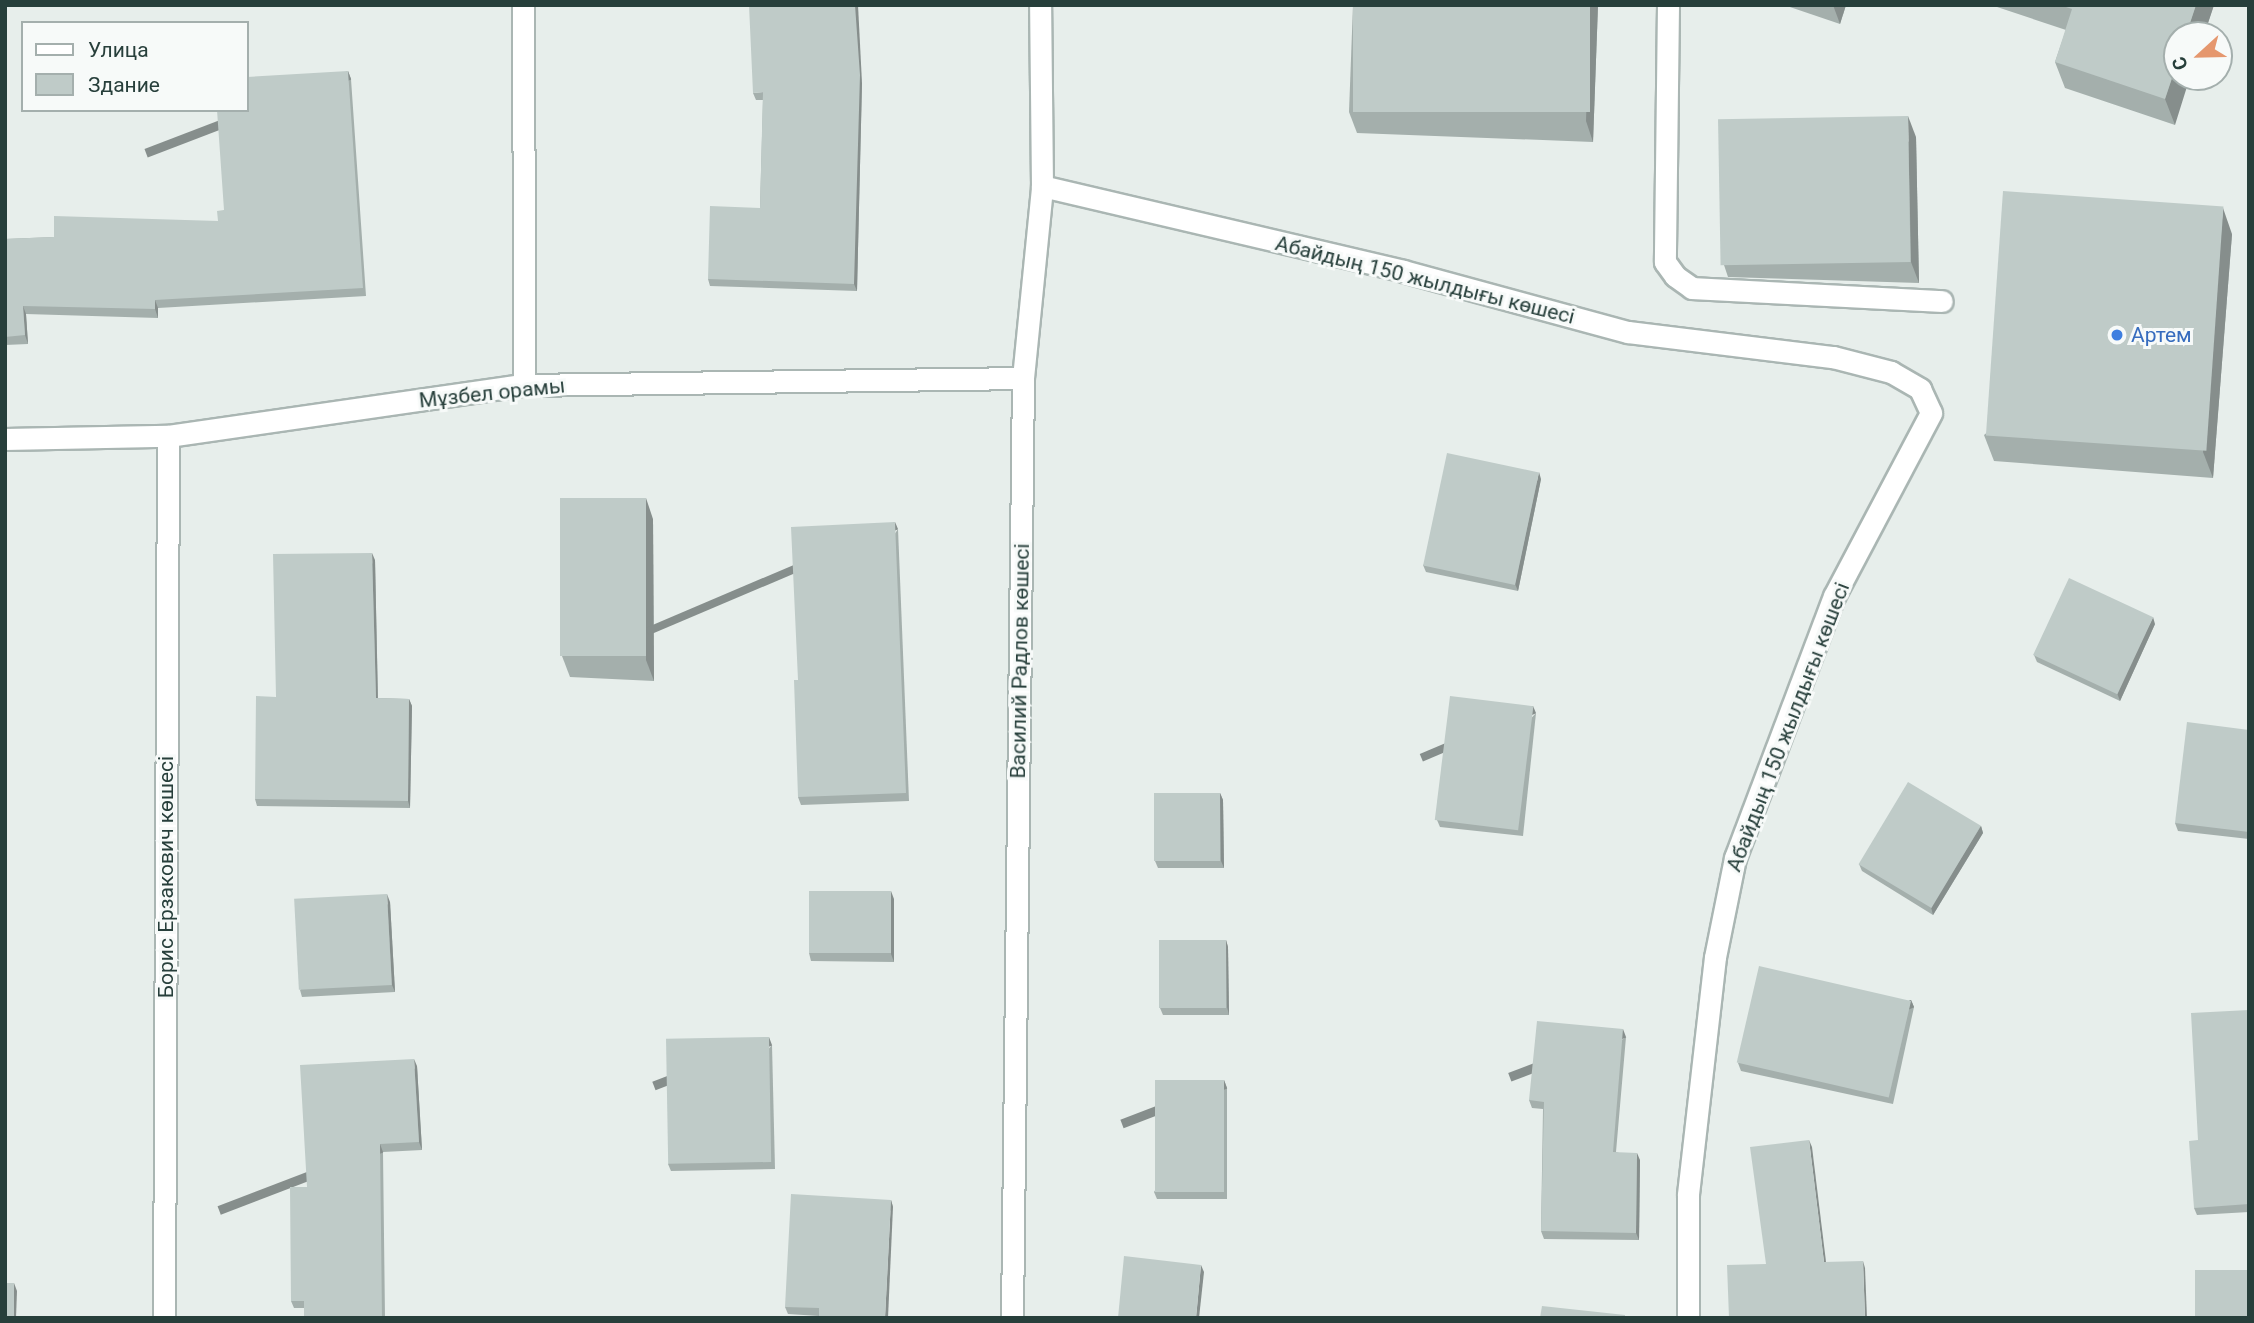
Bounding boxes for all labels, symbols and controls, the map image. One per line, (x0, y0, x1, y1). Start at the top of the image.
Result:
legend (21, 21, 248, 112)
north arrow (2163, 21, 2233, 91)
text: Улица (88, 38, 149, 62)
text: С (2167, 53, 2193, 73)
text: Здание (88, 73, 160, 97)
street label: Абайдың 150 жылдығы көшесі (1273, 231, 1577, 329)
place label: Артем (2131, 322, 2192, 348)
marker: Артем (2109, 327, 2125, 343)
street label: Мұзбел орамы (418, 373, 566, 413)
street label: Василий Радлов көшесі (1005, 543, 1035, 779)
street label: Абайдың 150 жылдығы көшесі (1721, 579, 1855, 875)
street label: Борис Ерзакович көшесі (153, 756, 179, 998)

